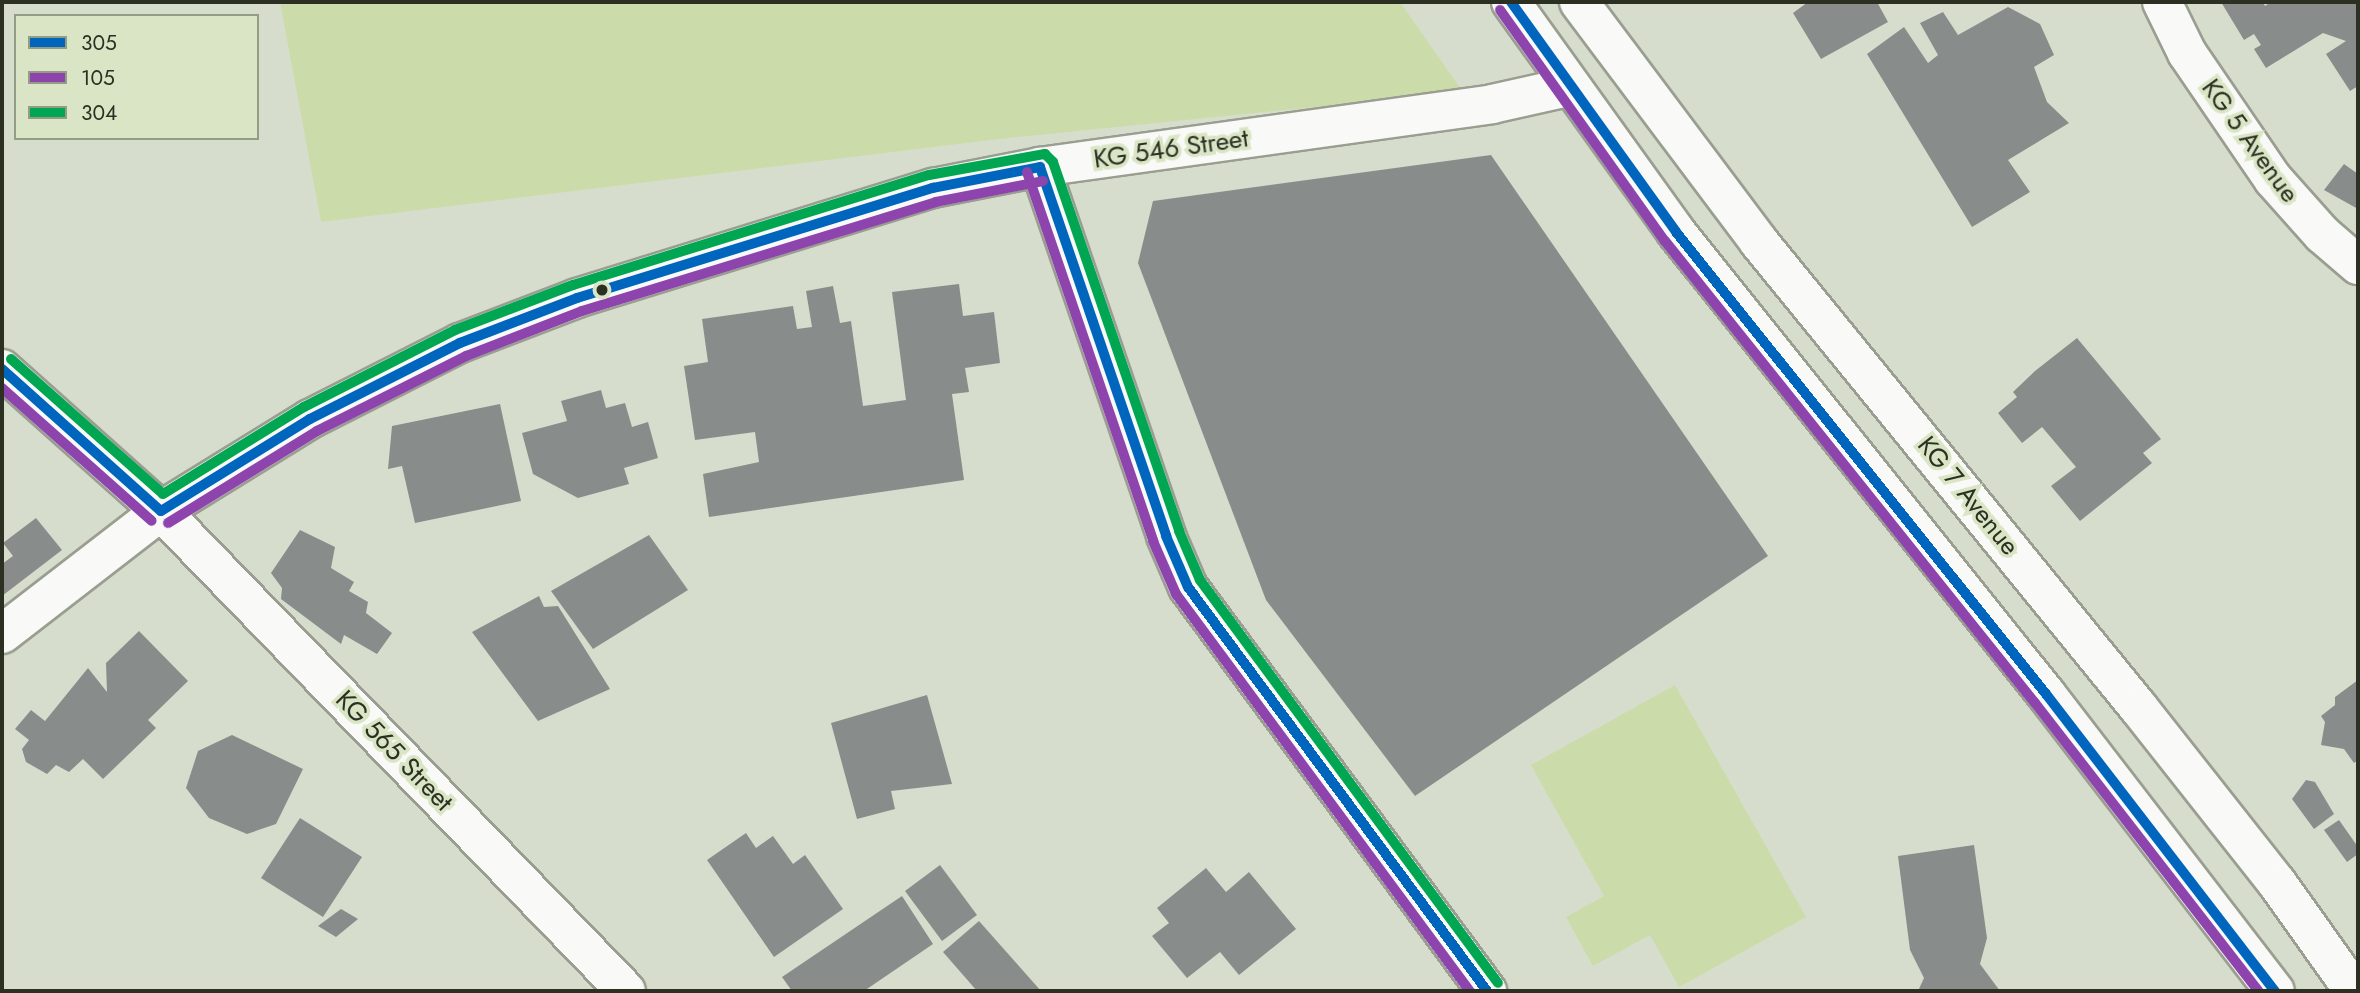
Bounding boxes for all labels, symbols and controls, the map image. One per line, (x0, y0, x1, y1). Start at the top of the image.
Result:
legend (14, 14, 259, 140)
text: 305 (81, 28, 117, 58)
text: 105 (81, 63, 115, 93)
street label: KG 5 Avenue (2195, 73, 2305, 209)
text: 304 (81, 98, 117, 128)
street label: KG 546 Street (1092, 123, 1250, 175)
unlabelled marker (595, 283, 609, 297)
street label: KG 7 Avenue (1911, 430, 2025, 562)
street label: KG 565 Street (329, 684, 459, 818)

